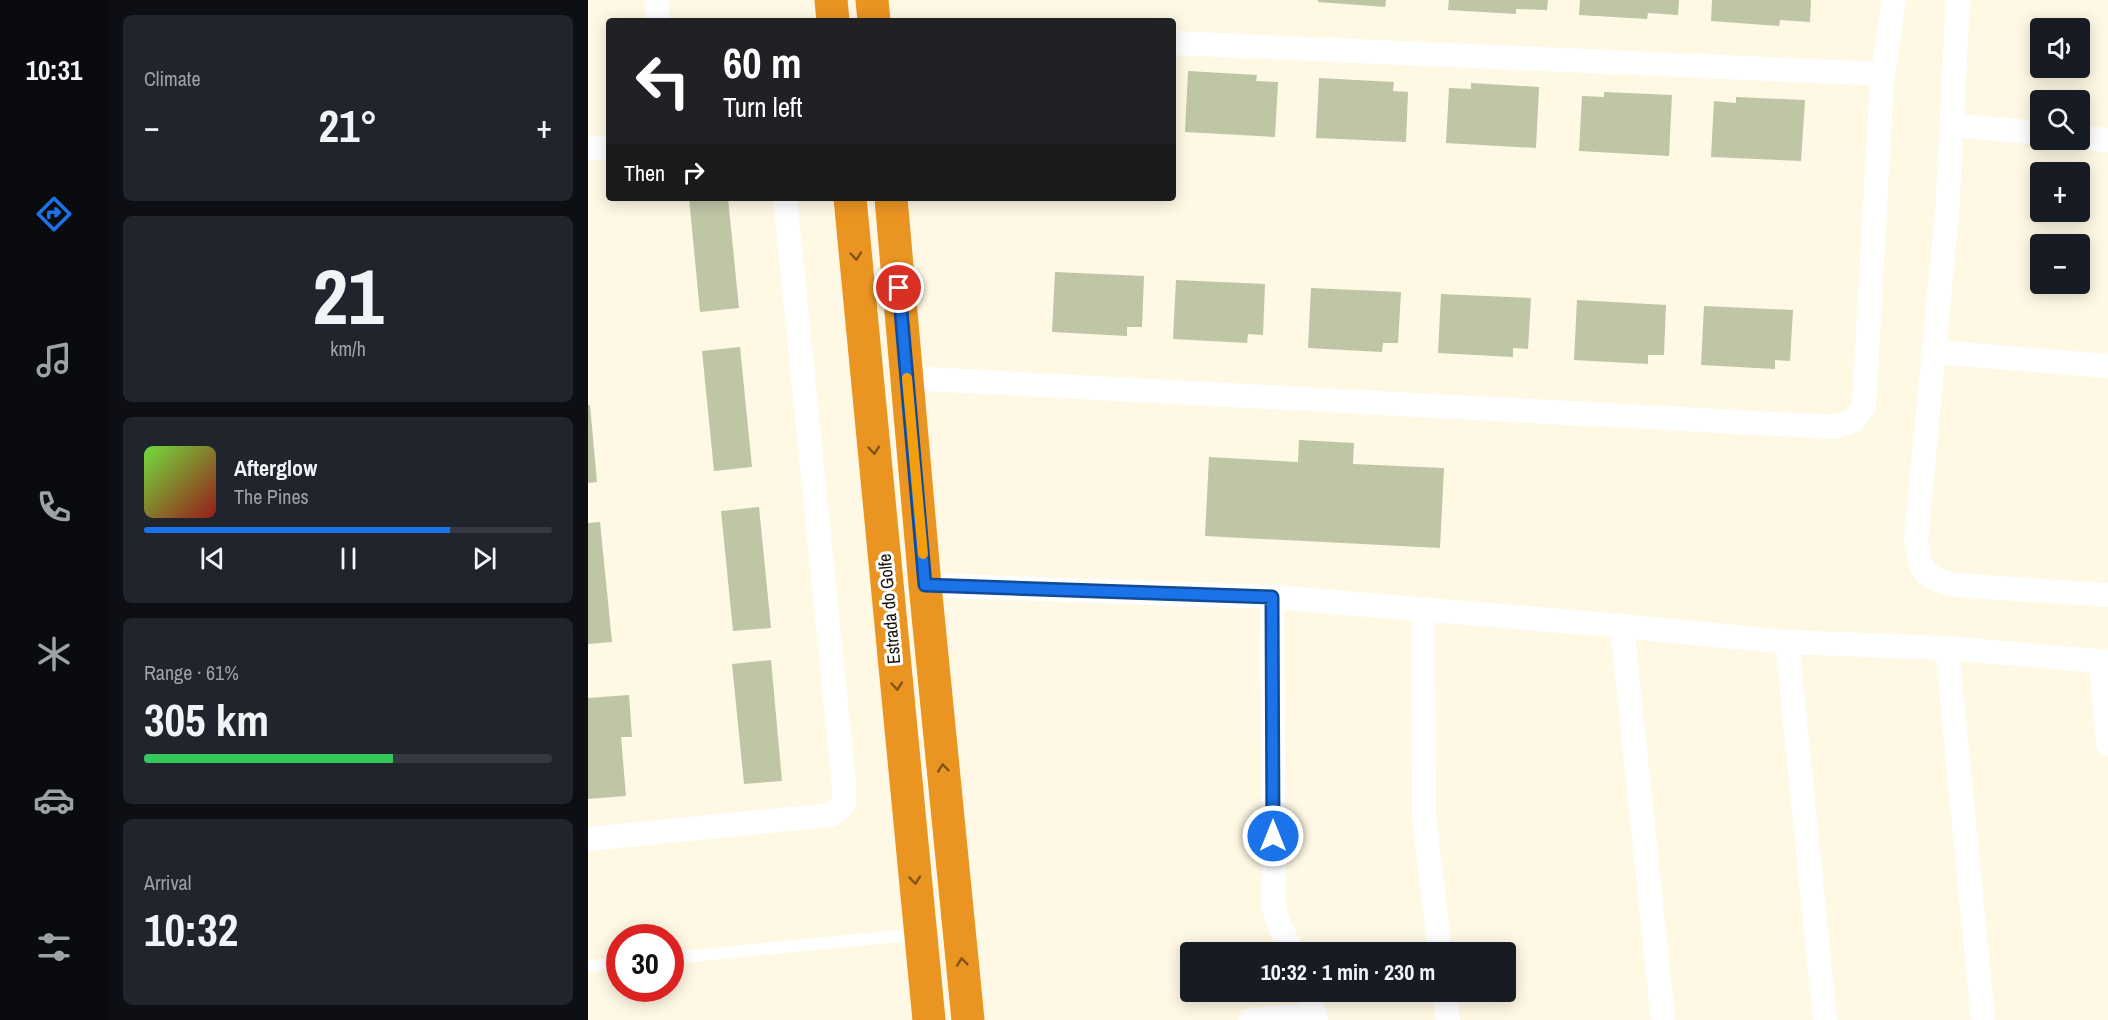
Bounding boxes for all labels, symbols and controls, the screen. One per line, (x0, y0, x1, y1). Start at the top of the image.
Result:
map controls (2030, 18, 2090, 294)
button: sound (2030, 18, 2090, 78)
text: 60 m (723, 35, 802, 91)
icon: left (624, 42, 702, 120)
text: 10:31 (26, 52, 82, 88)
text: Climate (144, 65, 201, 92)
text: Turn left (723, 89, 802, 125)
button: search (2030, 90, 2090, 150)
text: 21° (318, 95, 378, 156)
text: − (144, 104, 160, 148)
text: + (536, 104, 552, 148)
icon: right (677, 156, 710, 189)
text: Then (624, 158, 665, 188)
button: + (2030, 162, 2090, 222)
icon: directions (33, 193, 75, 235)
button: − (2030, 234, 2090, 294)
text: 21 (312, 243, 384, 348)
one-way arrow (849, 252, 862, 261)
pin (873, 262, 924, 313)
icon: arrive (882, 271, 915, 304)
text: km/h (330, 335, 366, 362)
icon: music (33, 339, 75, 381)
one-way arrow (867, 446, 880, 455)
text: Afterglow (234, 453, 317, 483)
text: The Pines (234, 483, 309, 510)
icon: phone (33, 486, 75, 528)
icon: previous (196, 542, 229, 575)
icon: pause (332, 542, 365, 575)
icon: next (468, 542, 501, 575)
street label: Estrada do Golfe (872, 553, 906, 665)
icon: climate (33, 633, 75, 675)
text: Range · 61% (144, 659, 239, 686)
one-way arrow (890, 682, 903, 691)
text: 305 km (144, 689, 269, 750)
one-way arrow (937, 763, 950, 772)
icon: car (33, 779, 75, 821)
position arrow (1241, 804, 1305, 868)
text: Arrival (144, 869, 191, 896)
one-way arrow (908, 876, 921, 885)
text: 10:32 (144, 899, 238, 960)
speed limit sign: 30 (606, 924, 684, 1002)
icon: filters (33, 926, 75, 968)
one-way arrow (956, 957, 969, 966)
text: 10:32 · 1 min · 230 m (1261, 957, 1435, 987)

